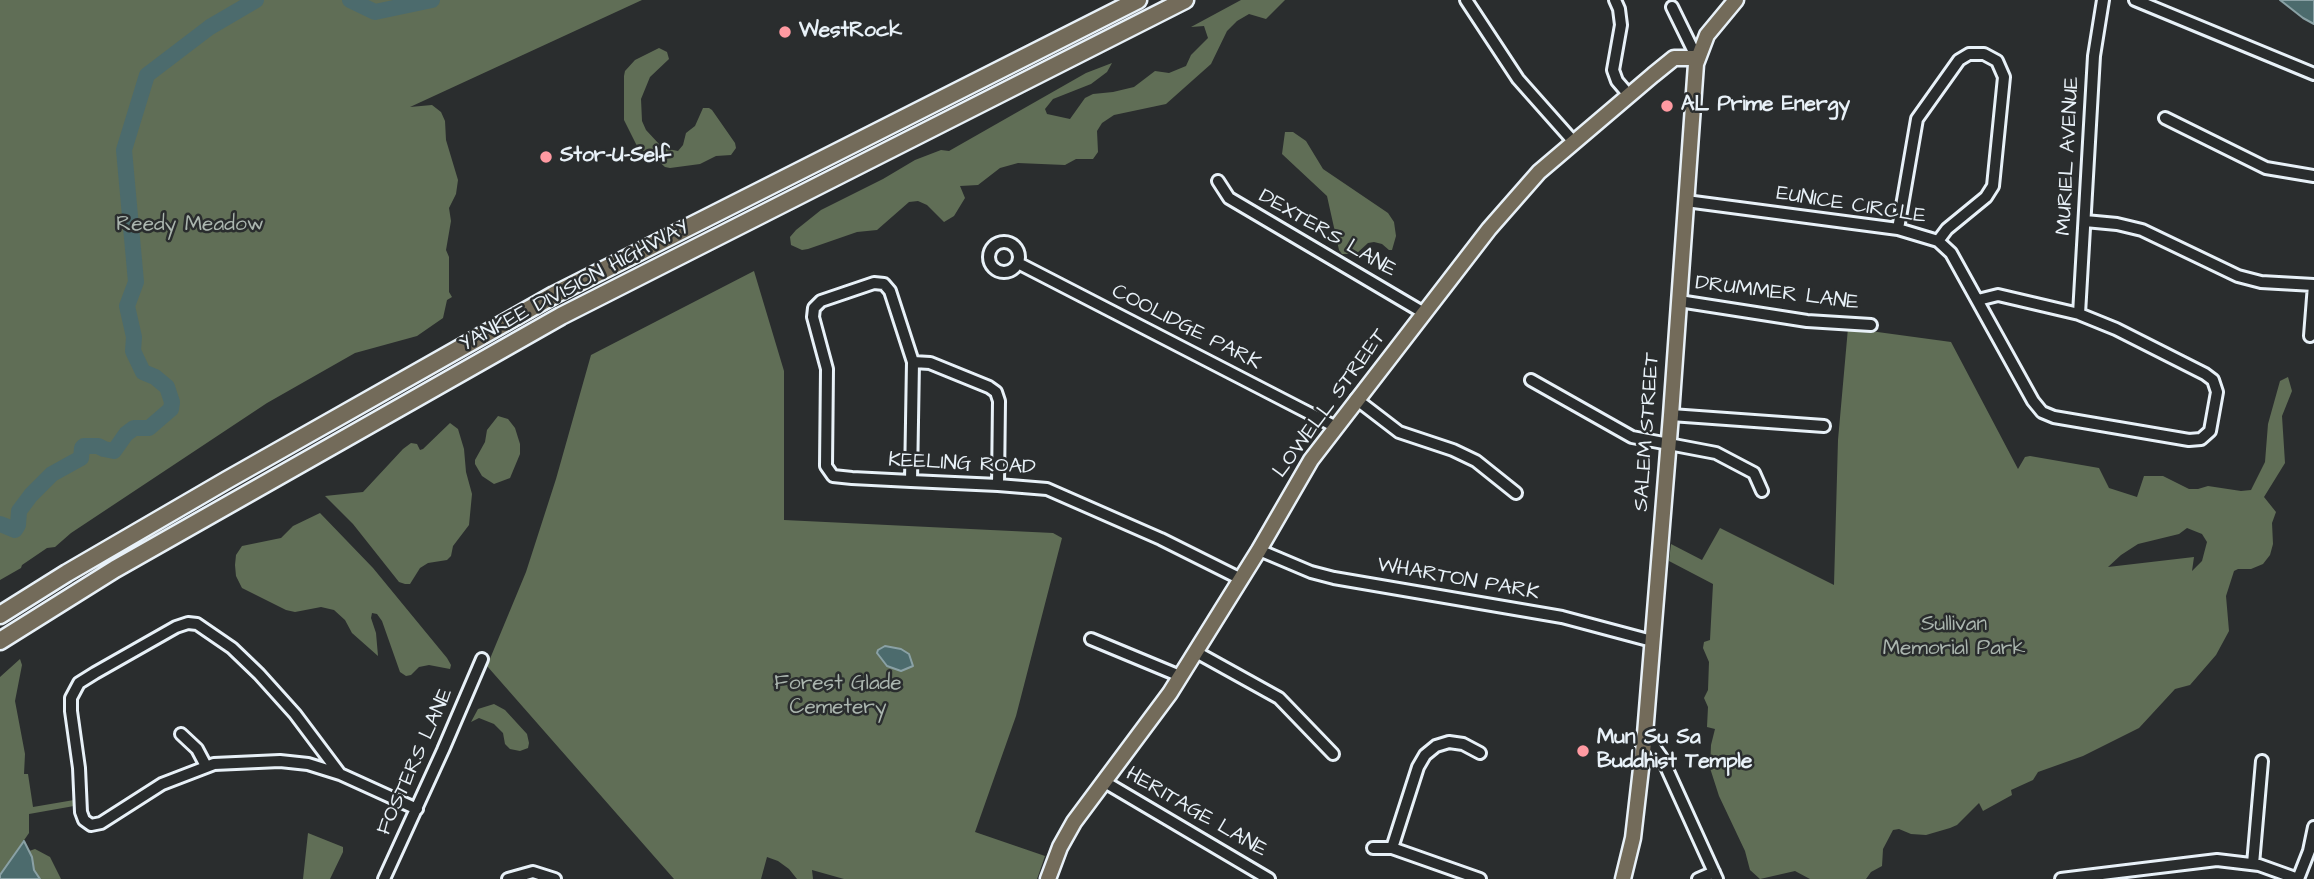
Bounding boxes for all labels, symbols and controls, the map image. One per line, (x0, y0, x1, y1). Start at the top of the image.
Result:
place label: WestRock (799, 19, 902, 45)
marker: WestRock (777, 24, 793, 40)
street label: MURIEL AVENUE (2052, 76, 2086, 236)
place label: AL Prime Energy (1681, 93, 1850, 119)
marker: AL Prime Energy (1659, 98, 1675, 114)
place label: Stor-U-Self (560, 144, 671, 170)
marker: Stor-U-Self (538, 149, 554, 165)
street label: EUNICE CIRCLE (1774, 182, 1928, 230)
street label: DEXTERS LANE (1254, 184, 1400, 284)
park label: Reedy Meadow (116, 213, 264, 239)
street label: YANKEE DIVISION HIGHWAY (456, 216, 694, 358)
street label: DRUMMER LANE (1694, 271, 1860, 317)
street label: COOLIDGE PARK (1107, 279, 1265, 377)
street label: LOWELL STREET (1269, 325, 1393, 483)
street label: SALEM STREET (1630, 352, 1666, 512)
street label: KEELING ROAD (888, 449, 1036, 481)
street label: WHARTON PARK (1375, 553, 1541, 607)
park label: Sullivan Memorial Park (1883, 613, 2025, 663)
park label: Forest Glade Cemetery (774, 672, 902, 722)
street label: FOSTERS LANE (372, 685, 460, 839)
place label: Mun Su Sa Buddhist Temple (1597, 726, 1752, 776)
marker: Mun Su Sa Buddhist Temple (1575, 743, 1591, 759)
street label: HERITAGE LANE (1121, 762, 1271, 864)

